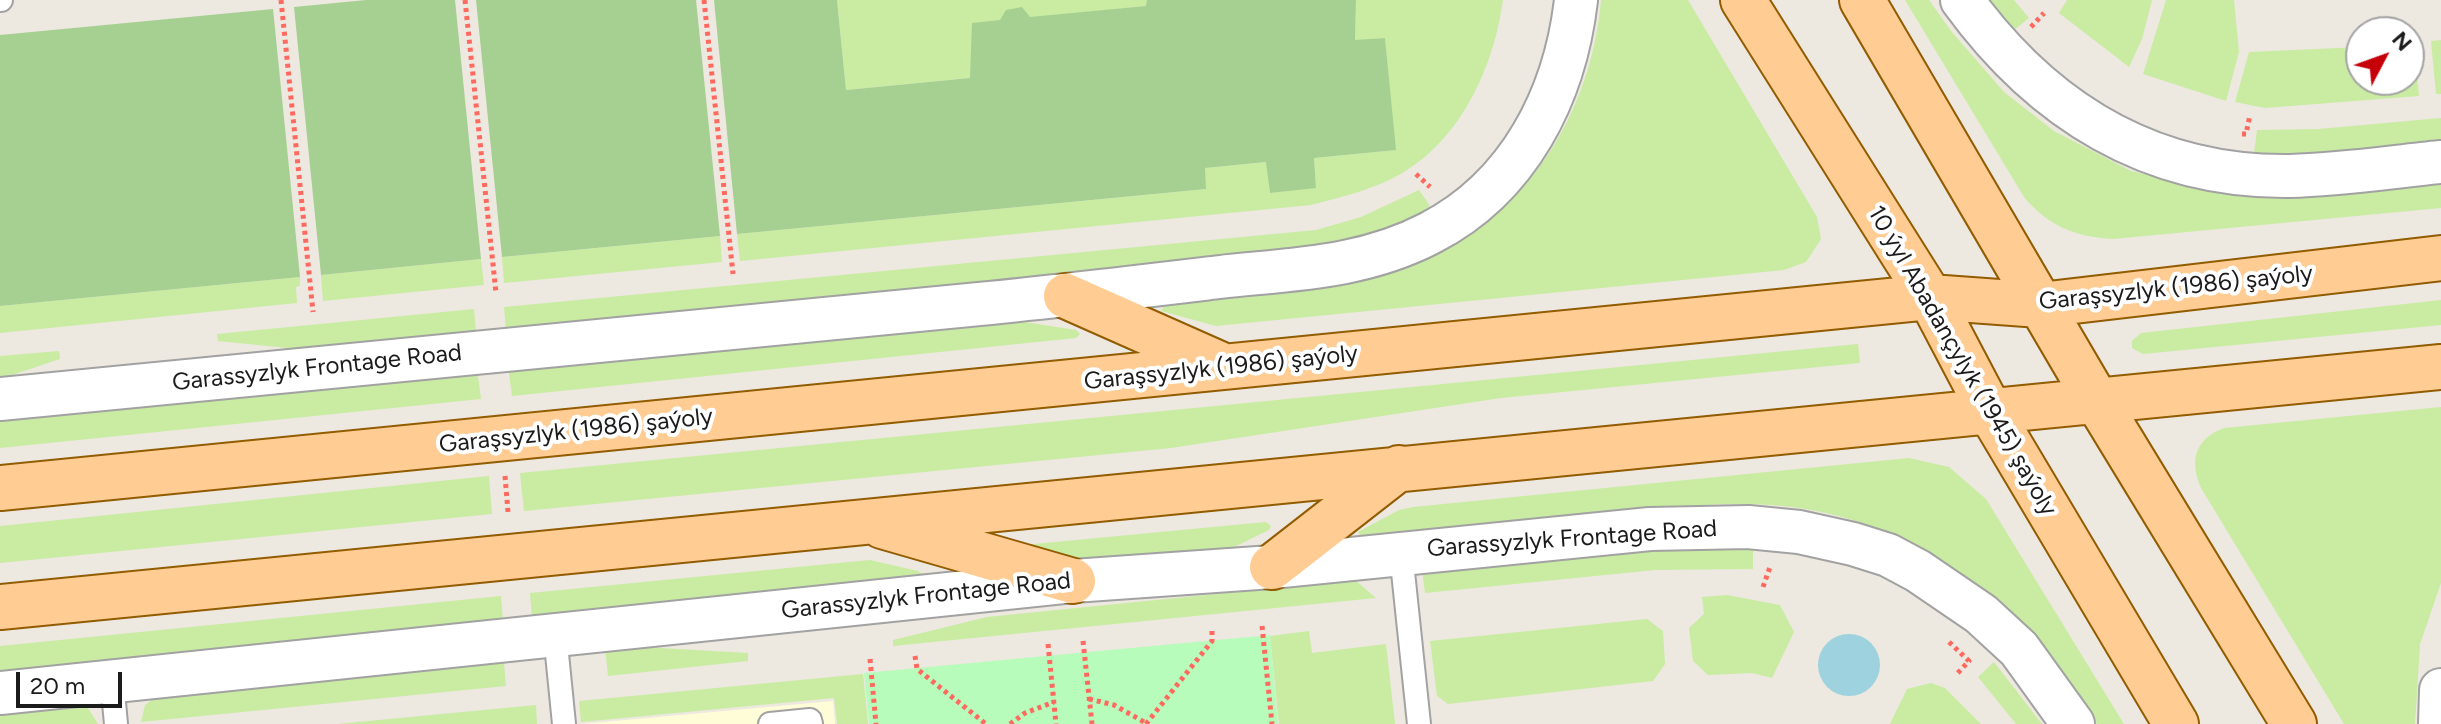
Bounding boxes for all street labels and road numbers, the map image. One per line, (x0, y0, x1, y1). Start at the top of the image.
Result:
street label: 10 ýyl Abadançylyk (1945) şaýoly (1861, 201, 2063, 521)
street label: Garaşsyzlyk (1986) şaýoly (2038, 259, 2314, 317)
street label: Garassyzlyk Frontage Road (171, 338, 463, 398)
street label: Garaşsyzlyk (1986) şaýoly (1083, 339, 1359, 397)
street label: Garaşsyzlyk (1986) şaýoly (438, 402, 714, 460)
street label: Garassyzlyk Frontage Road (1426, 514, 1718, 564)
street label: Garassyzlyk Frontage Road (780, 566, 1072, 626)

